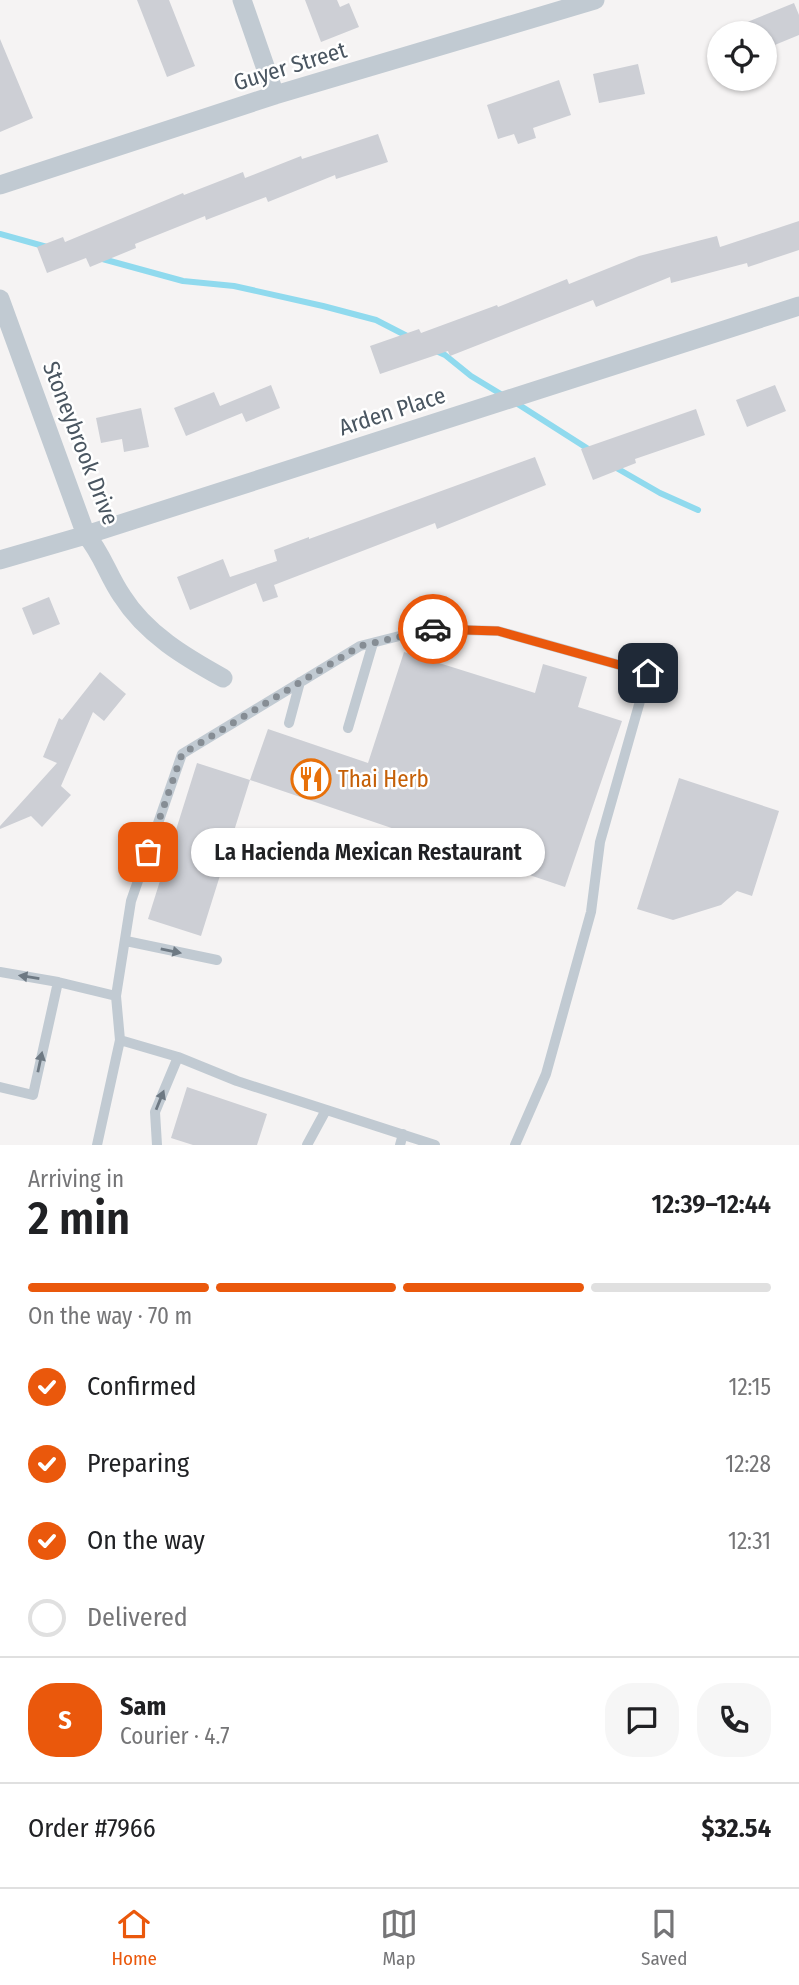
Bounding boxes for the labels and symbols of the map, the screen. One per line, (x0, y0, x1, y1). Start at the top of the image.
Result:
street label: Guyer Street (230, 35, 350, 96)
street label: Stoneybrook Drive (37, 357, 125, 529)
street label: Arden Place (335, 381, 449, 441)
courier (398, 594, 468, 664)
pin (618, 643, 678, 703)
restaurant icon: Thai Herb (290, 758, 332, 800)
place label: Thai Herb (338, 765, 429, 793)
pin (118, 822, 178, 882)
callout: La Hacienda Mexican Restaurant (190, 828, 544, 876)
one-way arrow (160, 945, 182, 956)
one-way arrow (18, 971, 40, 982)
one-way arrow (35, 1051, 46, 1073)
one-way arrow (155, 1089, 166, 1110)

